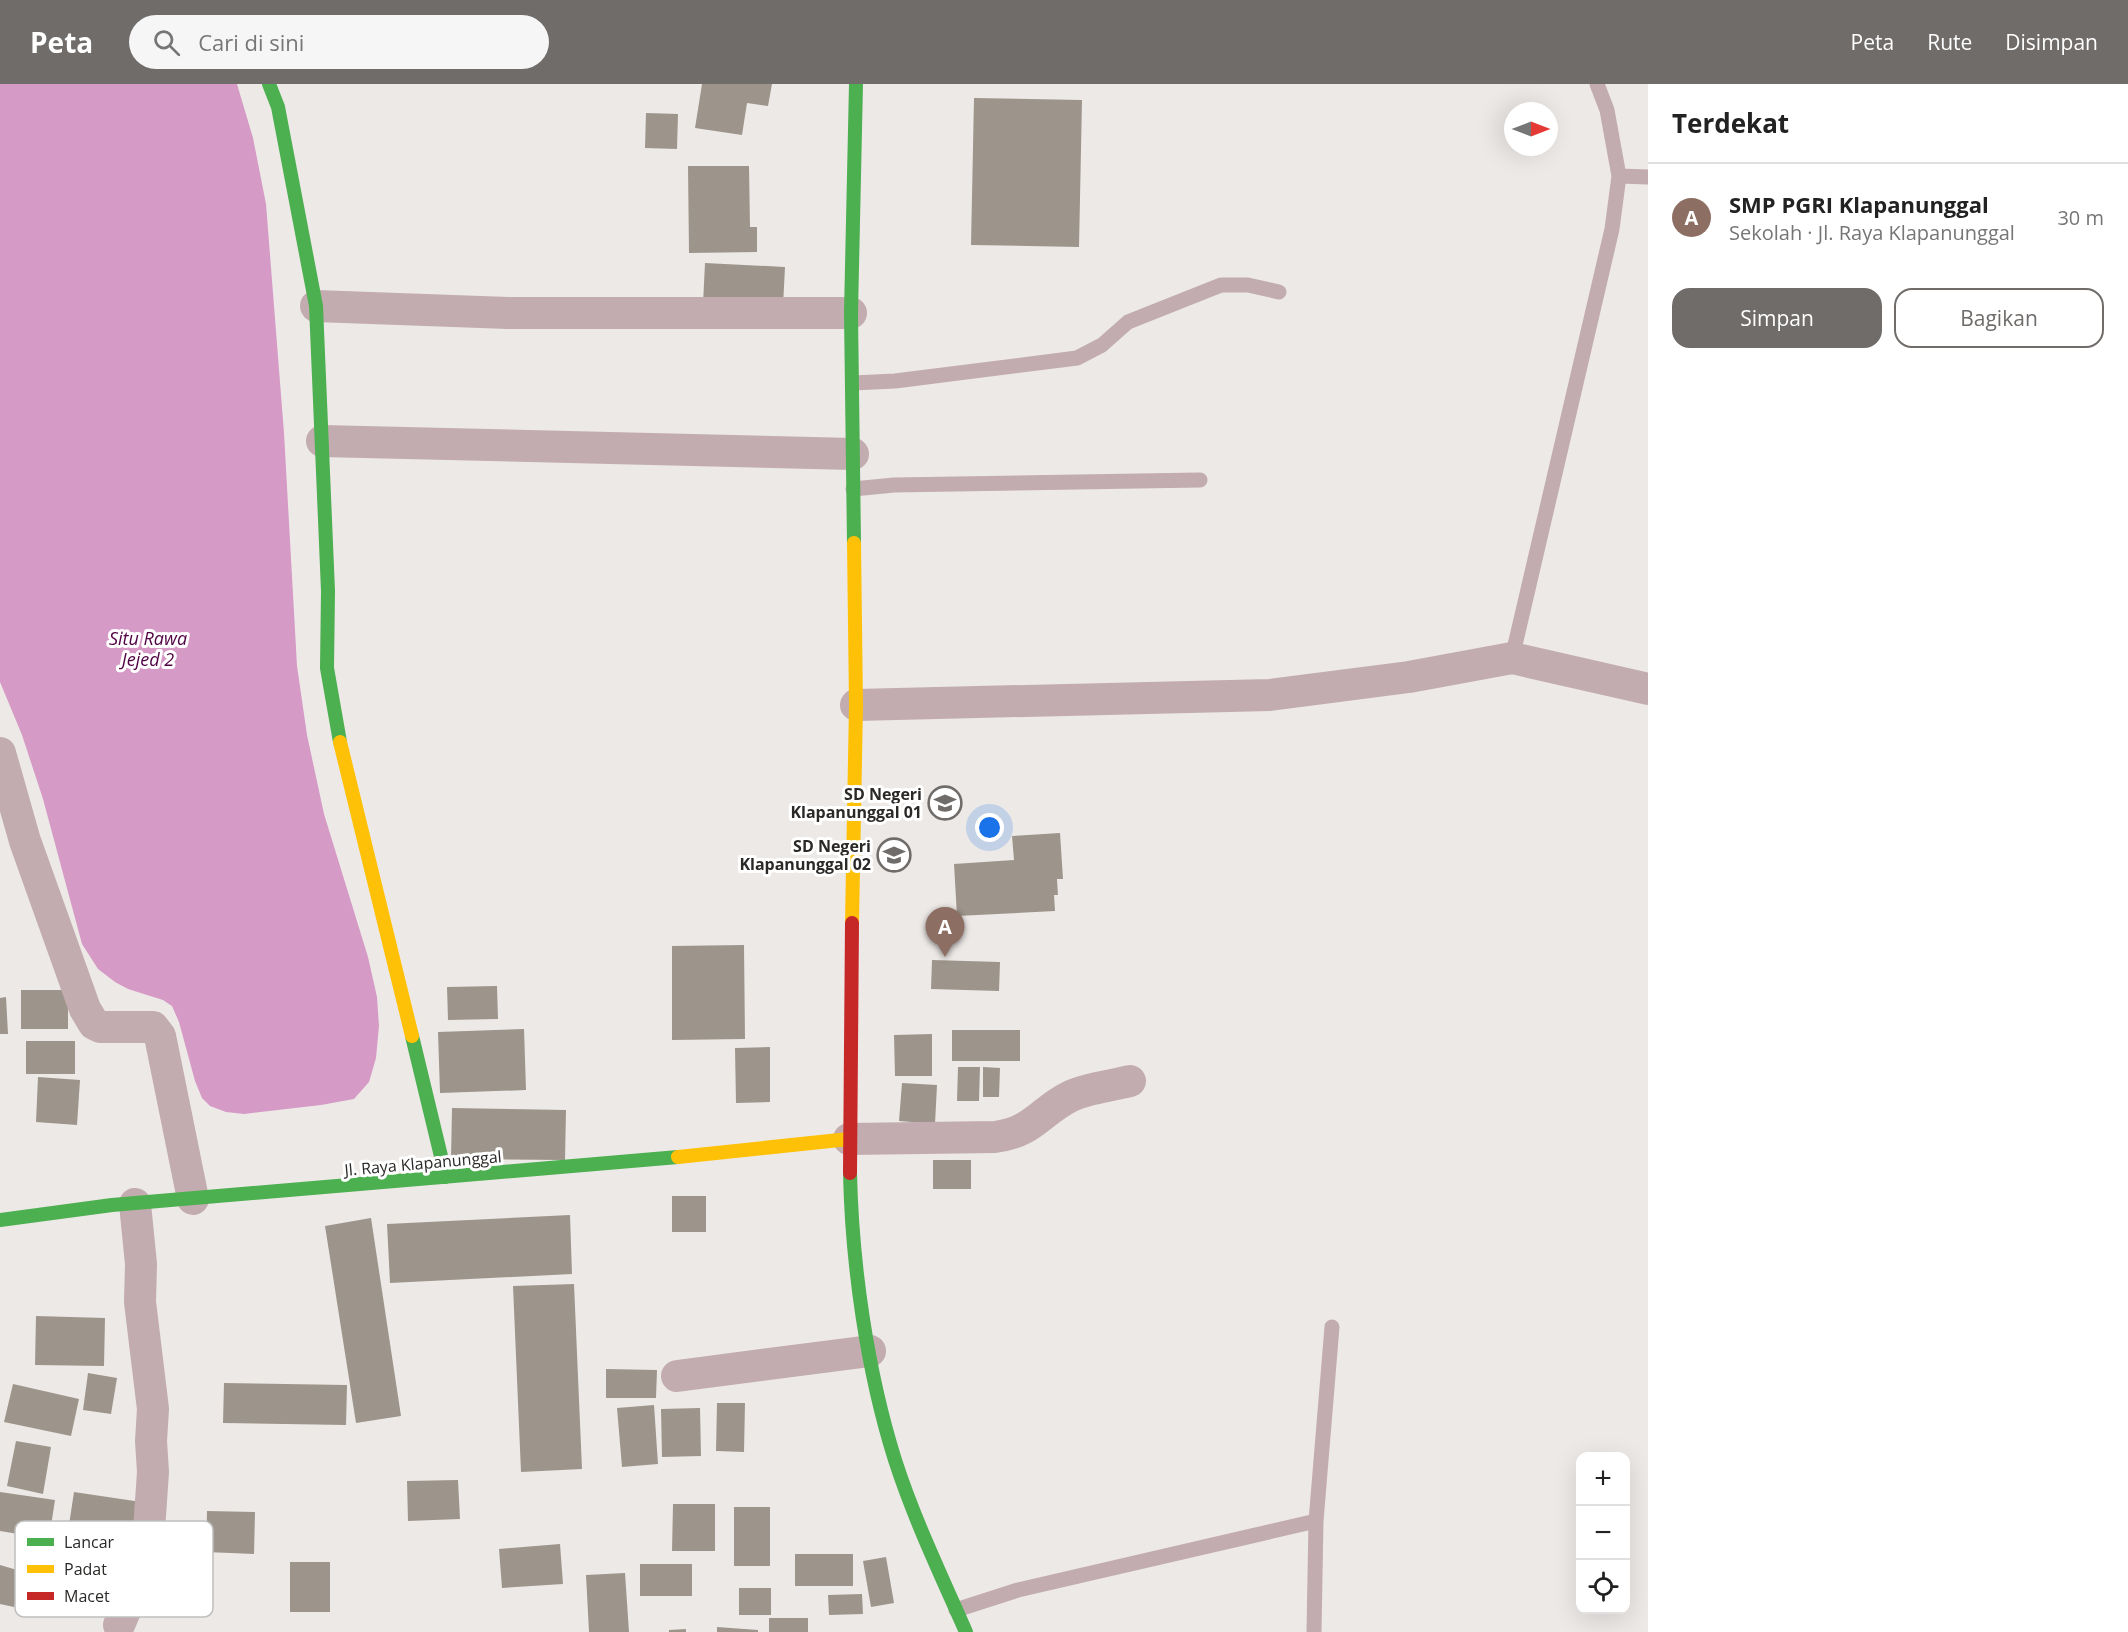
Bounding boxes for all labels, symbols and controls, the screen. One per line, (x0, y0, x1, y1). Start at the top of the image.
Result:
search box (129, 15, 549, 69)
text: Peta (30, 23, 93, 61)
icon: search (150, 26, 183, 59)
text: Cari di sini (198, 27, 304, 57)
text: Peta (1851, 28, 1894, 56)
text: Rute (1927, 28, 1972, 56)
text: Disimpan (2005, 28, 2098, 56)
north arrow (1504, 102, 1558, 156)
text: Terdekat (1672, 105, 1789, 141)
text: SMP PGRI Klapanunggal (1729, 189, 1989, 219)
text: A (1685, 204, 1698, 231)
text: 30 m (2057, 204, 2104, 231)
text: Sekolah · Jl. Raya Klapanunggal (1729, 219, 2015, 246)
button: Simpan (1672, 288, 1882, 348)
button: Bagikan (1894, 288, 2104, 348)
water label: Situ Rawa Jejed 2 (109, 626, 187, 671)
place label: SD Negeri Klapanunggal 01 (790, 783, 922, 823)
school or university icon: SD Negeri Klapanunggal 01 (927, 785, 963, 821)
your location (975, 813, 1004, 842)
place label: SD Negeri Klapanunggal 02 (739, 835, 871, 875)
school or university icon: SD Negeri Klapanunggal 02 (876, 837, 912, 873)
pin: A (926, 908, 964, 957)
street label: Jl. Raya Klapanunggal (342, 1145, 502, 1181)
map controls (1576, 1452, 1630, 1614)
button: + (1576, 1452, 1630, 1506)
button: − (1576, 1506, 1630, 1560)
legend (15, 1521, 213, 1617)
text: Lancar (64, 1531, 115, 1553)
text: Padat (64, 1558, 107, 1580)
button: locate (1576, 1560, 1630, 1614)
text: Macet (64, 1585, 110, 1607)

